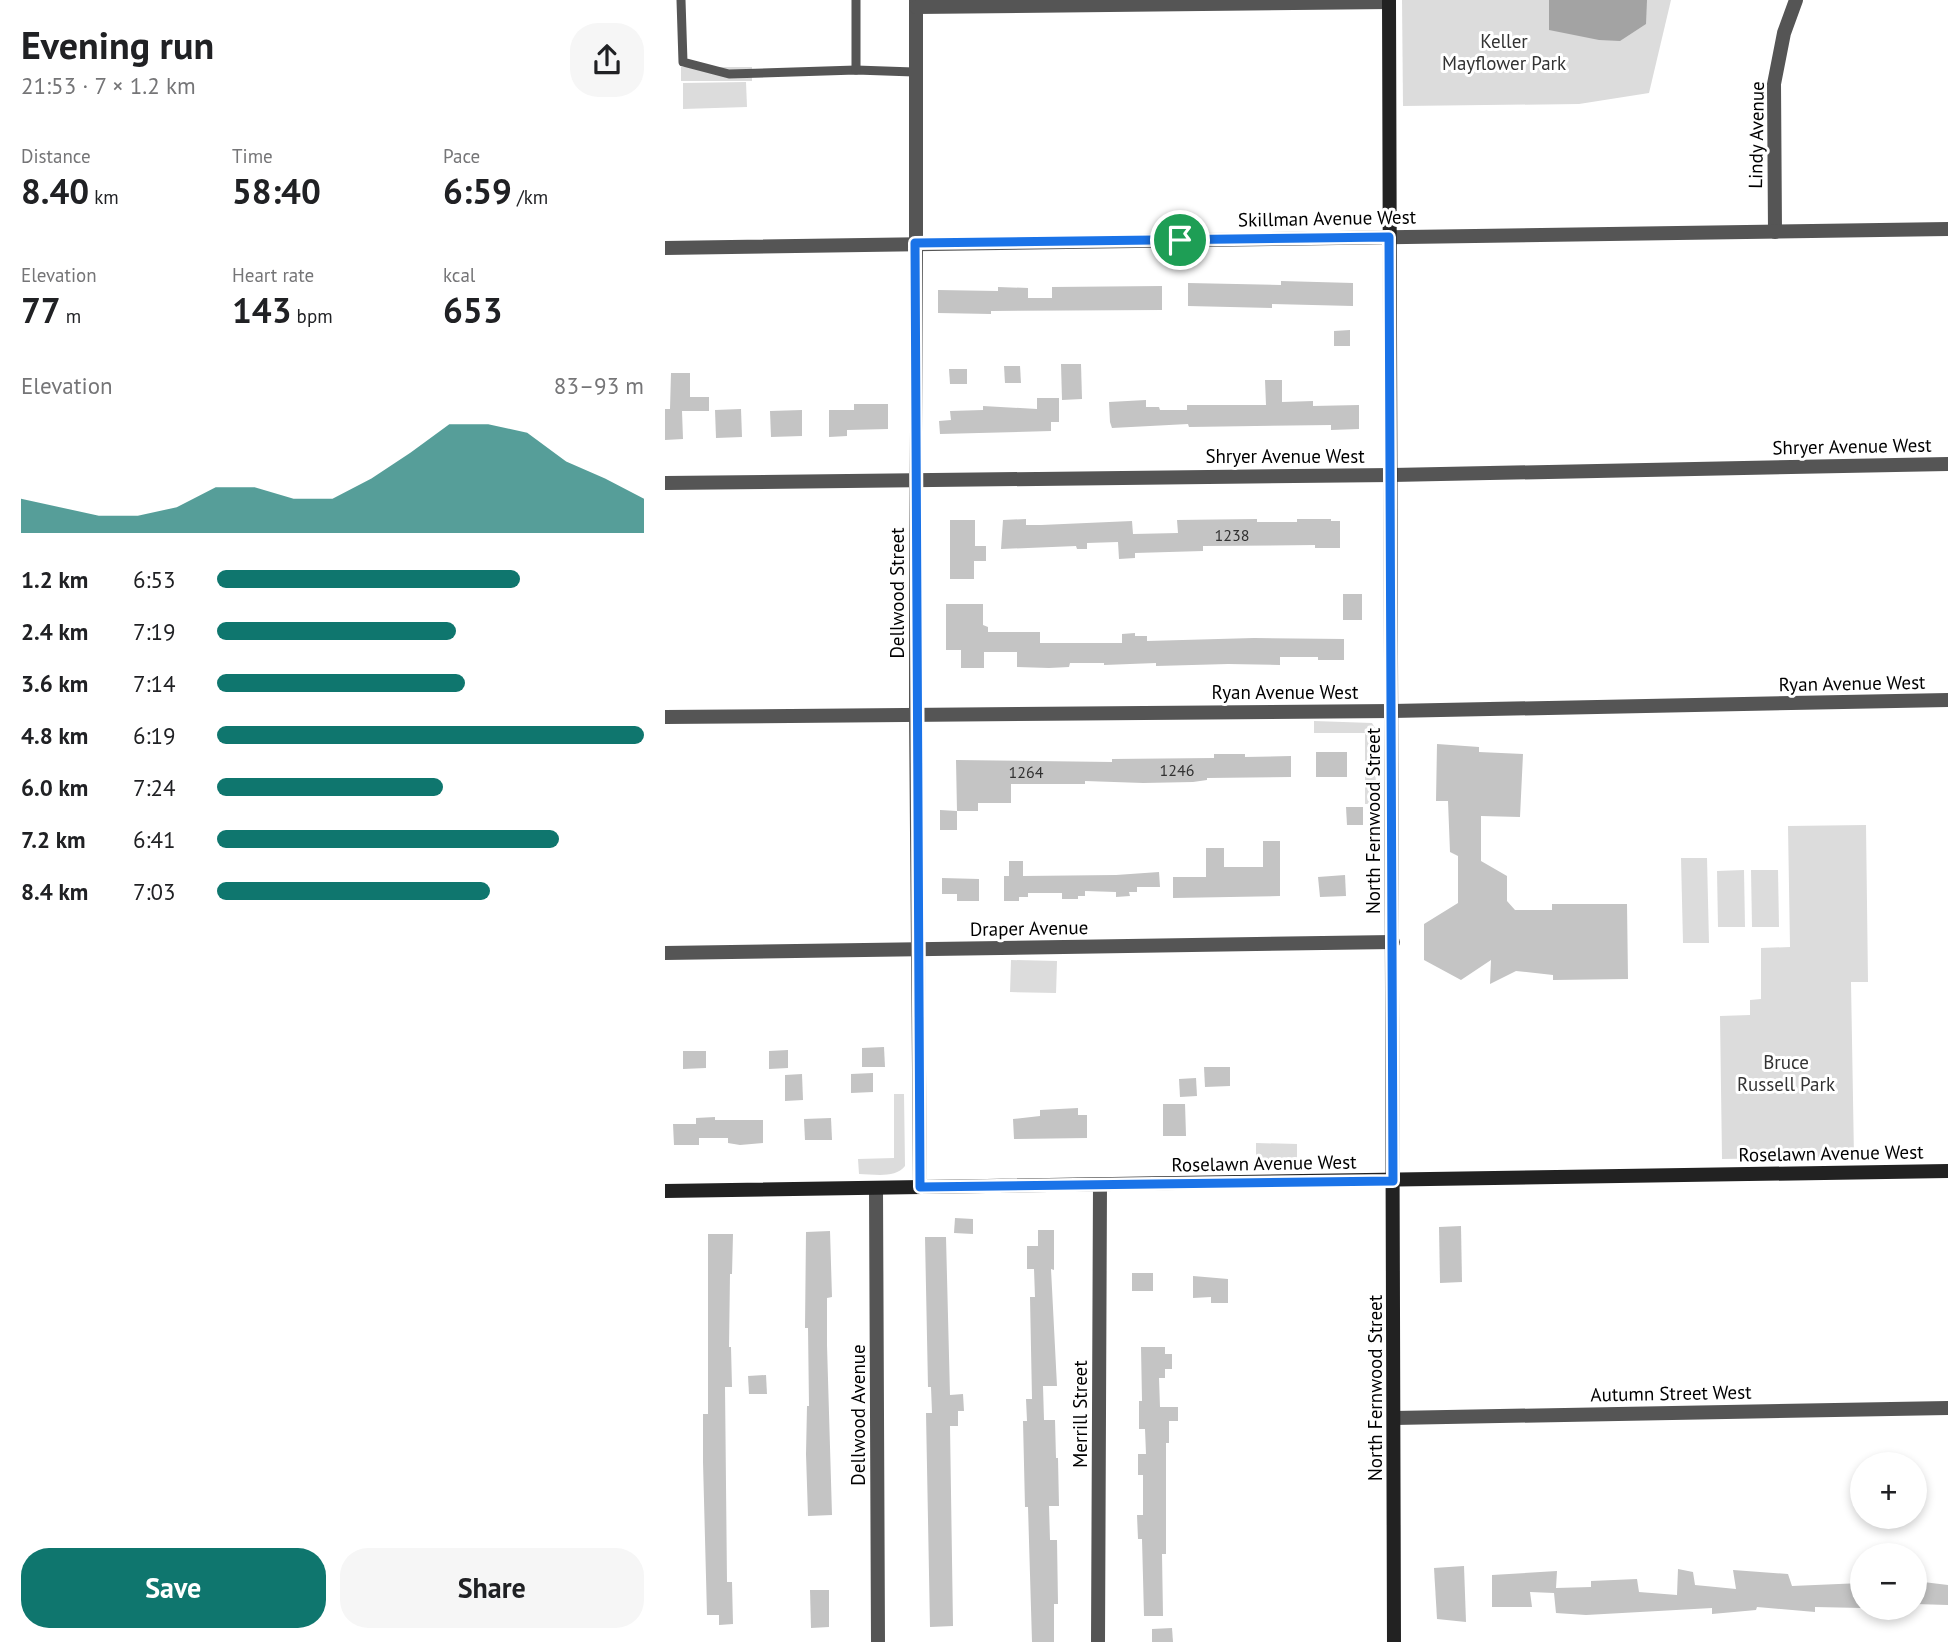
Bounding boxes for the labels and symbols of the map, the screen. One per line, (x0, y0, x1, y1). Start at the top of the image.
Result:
park label: Keller Mayflower Park (1442, 29, 1566, 75)
street label: Lindy Avenue (1743, 81, 1769, 189)
street label: Skillman Avenue West (1238, 204, 1417, 232)
pin (1150, 210, 1210, 270)
street label: Shryer Avenue West (1772, 433, 1932, 459)
street label: Shryer Avenue West (1205, 444, 1365, 468)
house number: 1238 (1215, 525, 1249, 545)
street label: Dellwood Street (885, 527, 909, 659)
street label: Ryan Avenue West (1778, 670, 1926, 696)
street label: Ryan Avenue West (1212, 680, 1359, 704)
street label: North Fernwood Street (1361, 727, 1385, 914)
house number: 1246 (1160, 760, 1194, 780)
house number: 1264 (1009, 762, 1044, 782)
street label: Draper Avenue (970, 915, 1088, 941)
park label: Bruce Russell Park (1737, 1050, 1835, 1096)
street label: Roselawn Avenue West (1738, 1139, 1924, 1167)
street label: Roselawn Avenue West (1171, 1149, 1357, 1177)
street label: North Fernwood Street (1363, 1294, 1387, 1481)
street label: Dellwood Avenue (846, 1344, 870, 1486)
street label: Merrill Street (1068, 1360, 1092, 1468)
street label: Autumn Street West (1590, 1380, 1752, 1406)

